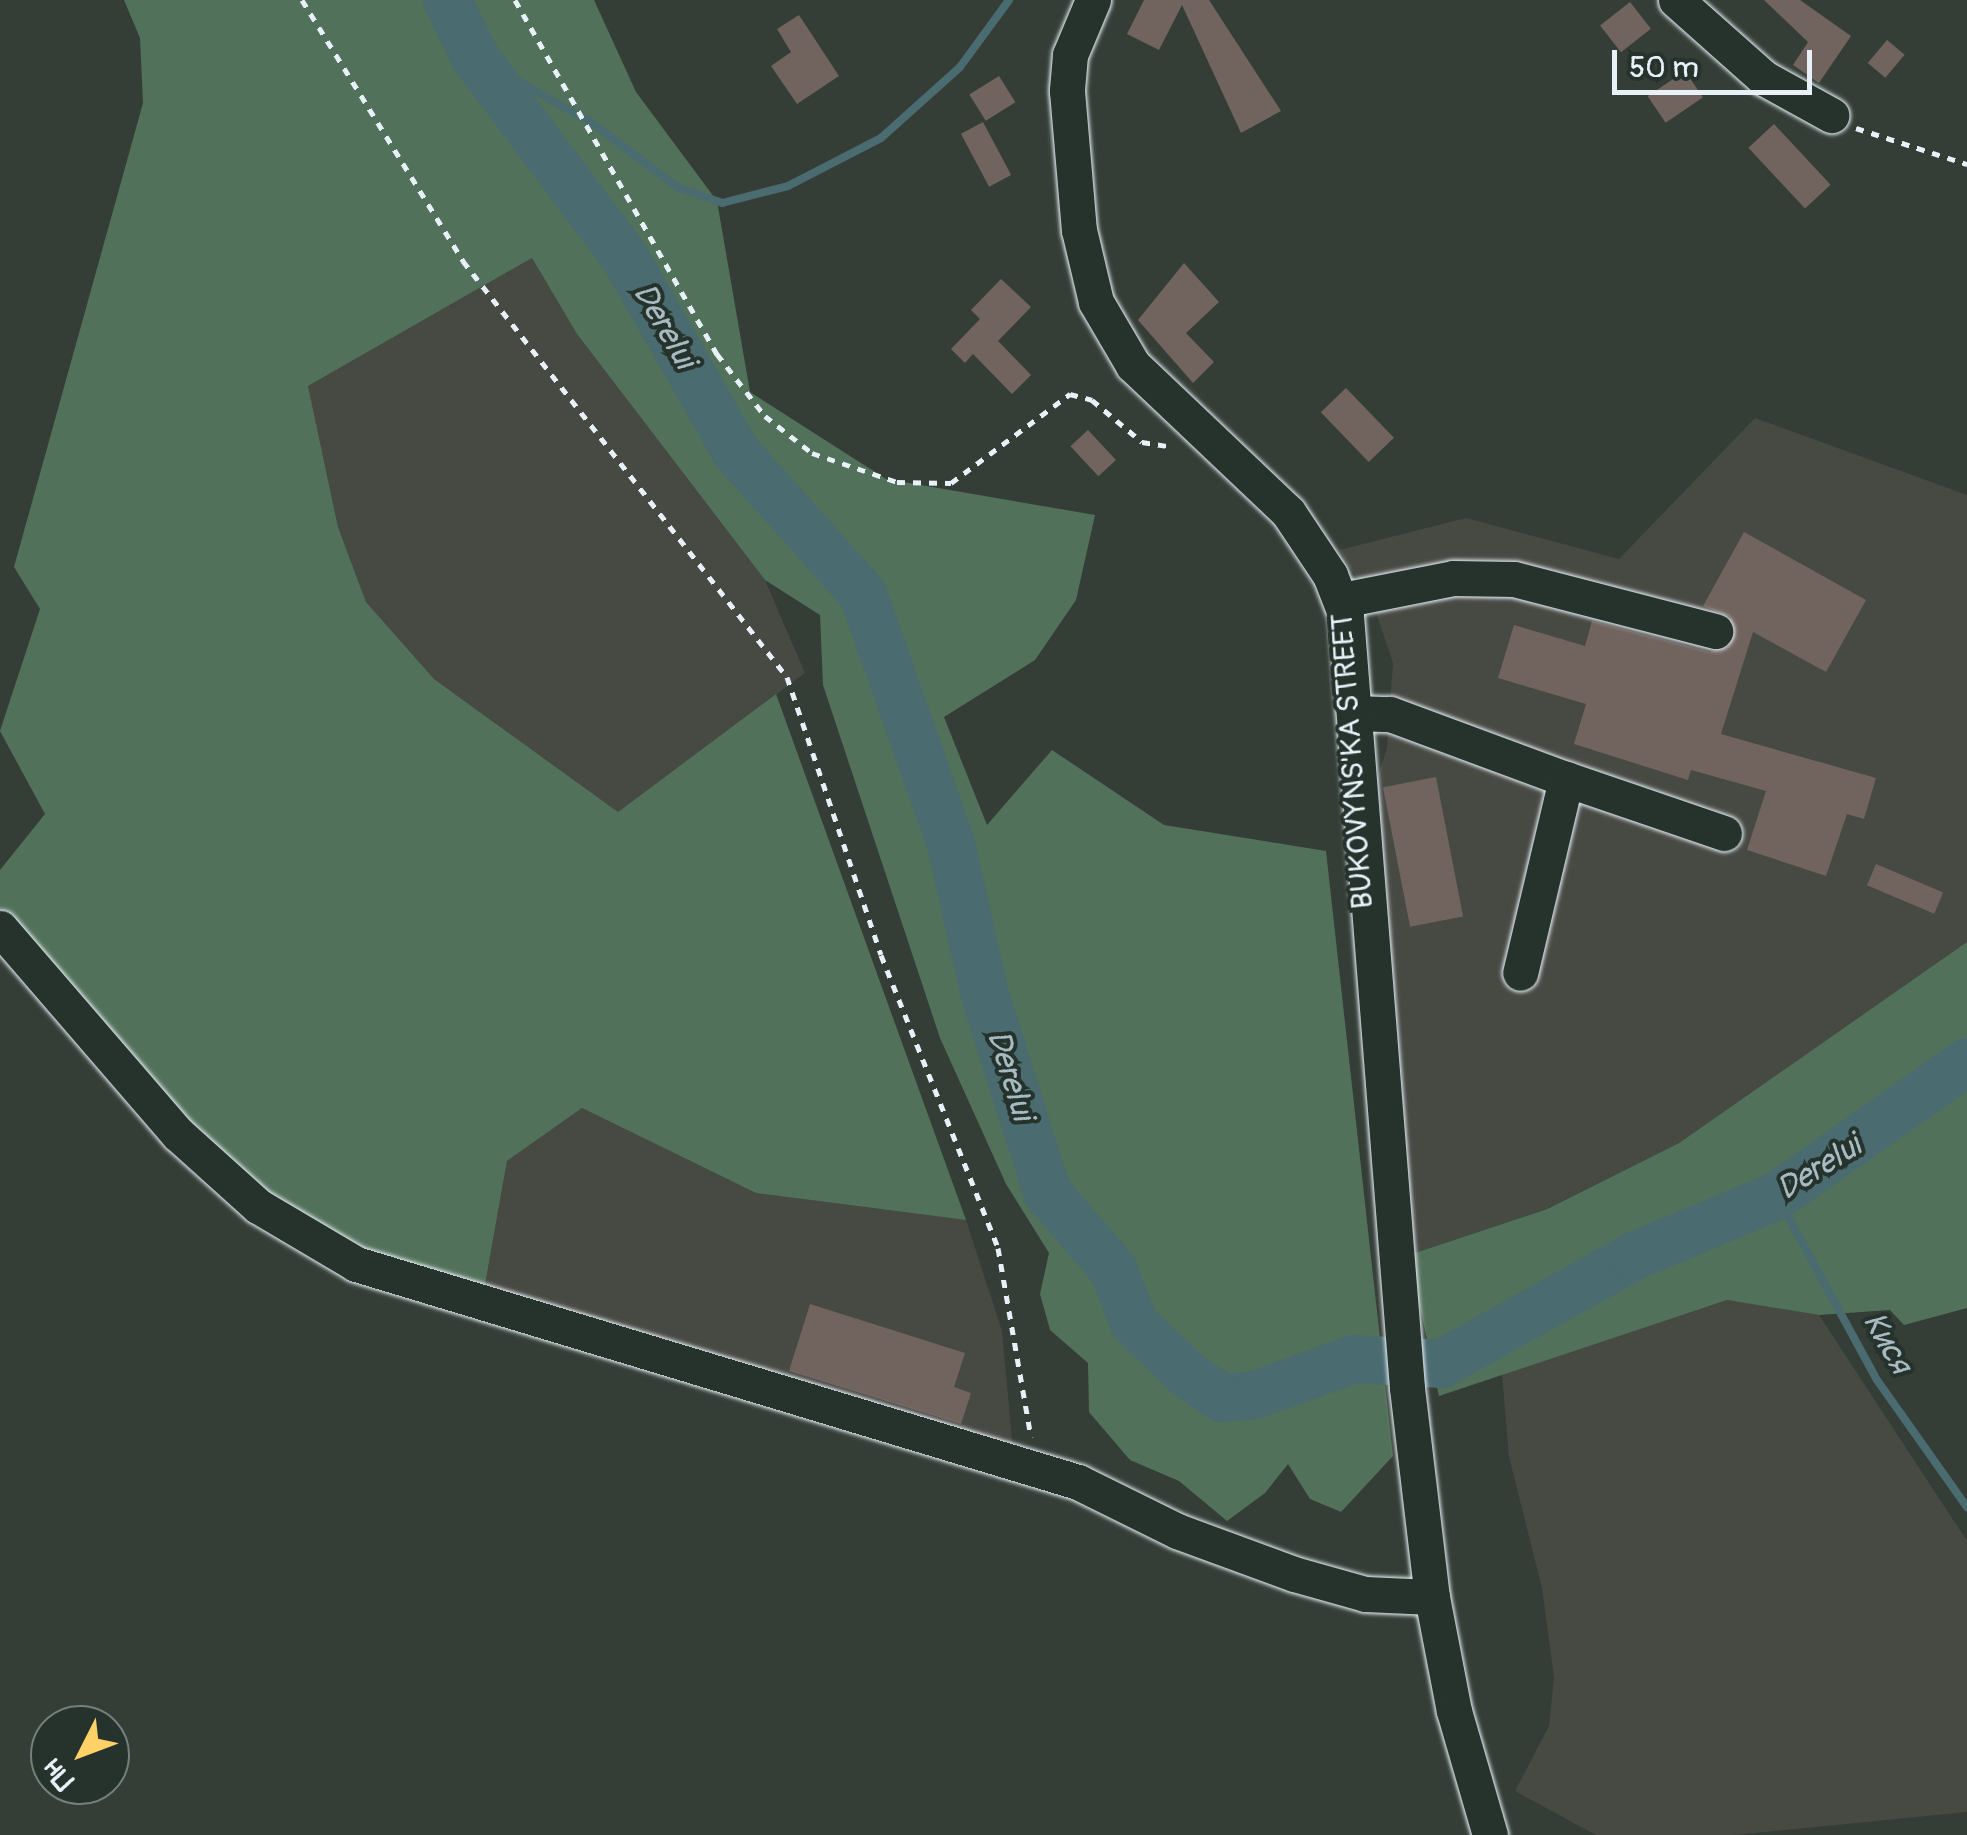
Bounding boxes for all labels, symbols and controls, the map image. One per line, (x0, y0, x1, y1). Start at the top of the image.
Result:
scale bar (1617, 30, 1817, 92)
text: 50 m (1629, 49, 1699, 86)
water label: Derelui (624, 277, 704, 375)
street label: BUKOVYNS'KA STREET (1325, 612, 1381, 910)
water label: Derelui (978, 1025, 1042, 1125)
water label: Derelui (1770, 1127, 1868, 1209)
water label: Кися (1854, 1306, 1920, 1380)
north arrow (30, 1705, 130, 1805)
text: Пн (36, 1751, 82, 1797)

